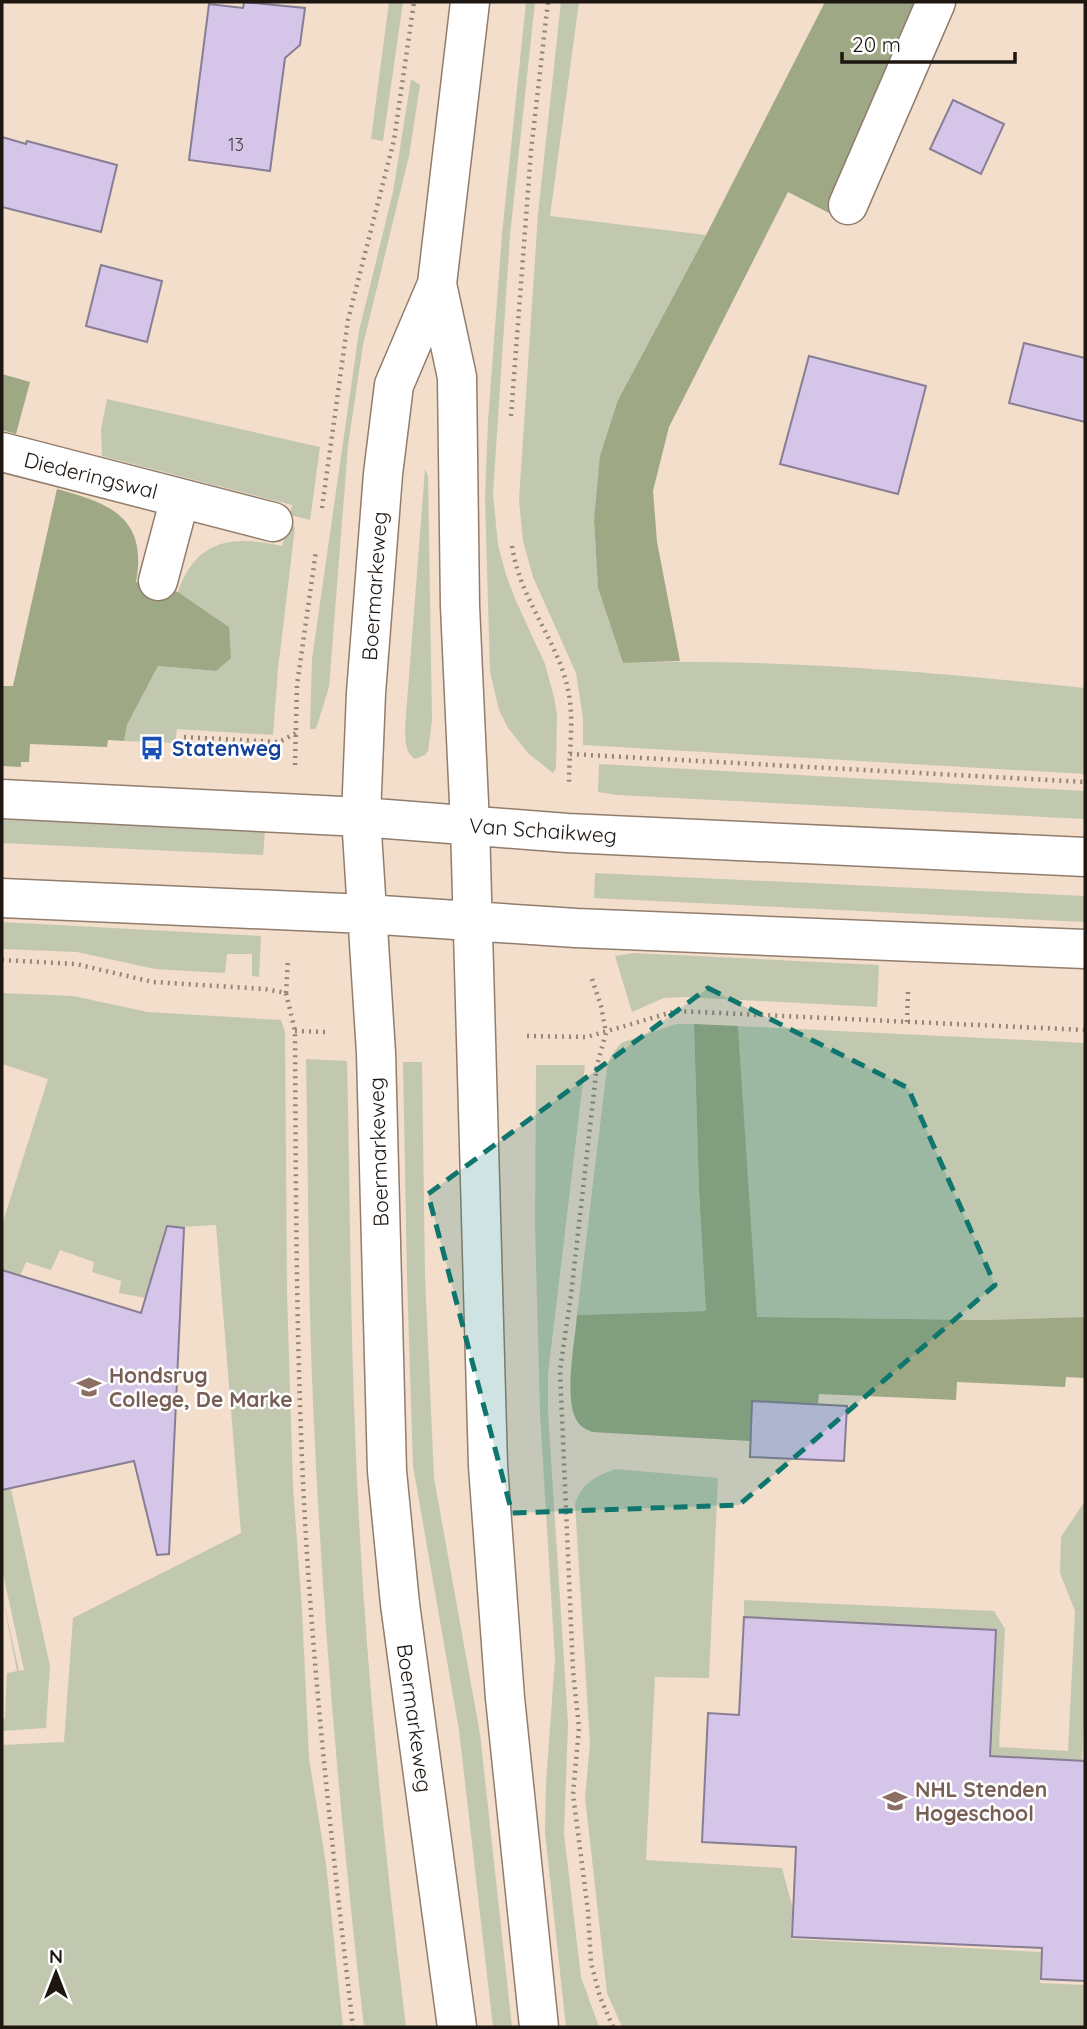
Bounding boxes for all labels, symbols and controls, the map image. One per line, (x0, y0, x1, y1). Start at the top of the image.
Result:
scale bar (842, 21, 1015, 65)
text: 20 m (852, 31, 901, 57)
house number: 13 (228, 133, 244, 156)
street label: Diederingswal (21, 446, 161, 504)
street label: Boermarkeweg (356, 511, 392, 661)
bus stop icon: Statenweg (138, 734, 166, 762)
place label: Statenweg (172, 735, 282, 761)
street label: Van Schaikweg (468, 812, 618, 848)
street label: Boermarkeweg (362, 1077, 394, 1227)
place label: Hondsrug College, De Marke (109, 1362, 293, 1412)
school or university icon: Hondsrug College, De Marke (75, 1373, 103, 1401)
street label: Boermarkeweg (392, 1642, 438, 1794)
place label: NHL Stenden Hogeschool (915, 1776, 1047, 1826)
school or university icon: NHL Stenden Hogeschool (881, 1787, 909, 1815)
north arrow (21, 1938, 91, 2008)
text: N (49, 1944, 63, 1968)

